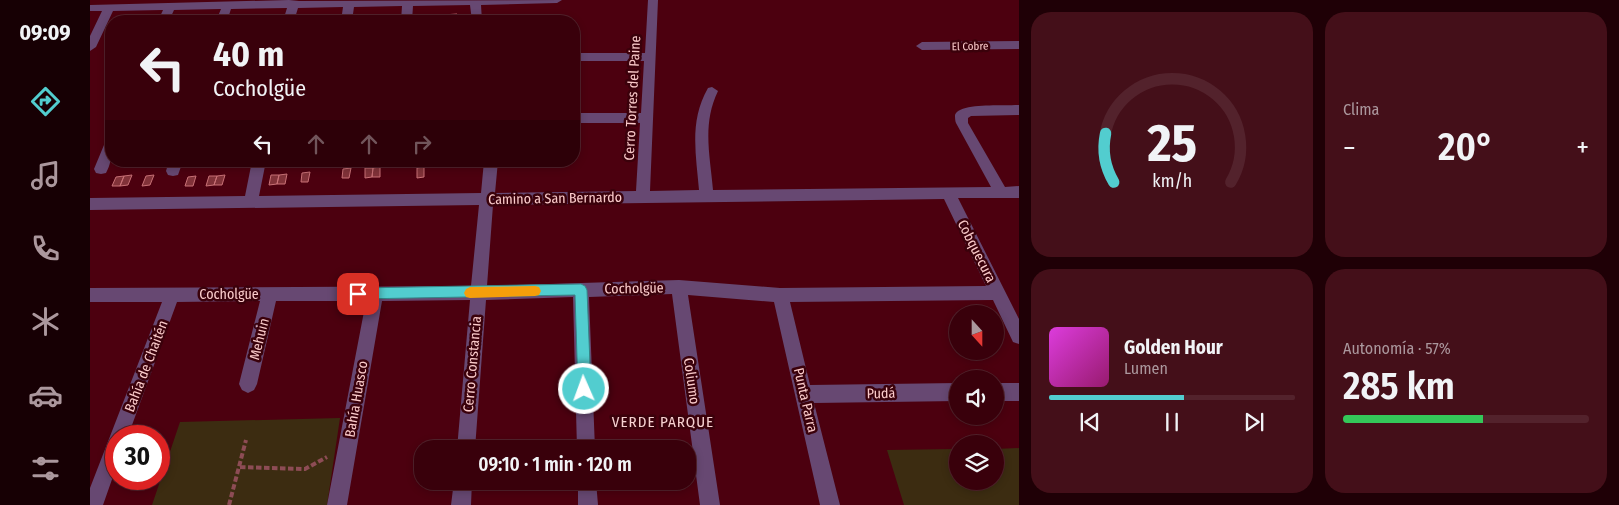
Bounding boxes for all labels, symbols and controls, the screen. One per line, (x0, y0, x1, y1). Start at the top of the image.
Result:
text: 09:09 (19, 19, 71, 46)
text: 40 m (213, 33, 284, 75)
icon: left (130, 35, 195, 100)
street label: Cerro Torres del Paine (621, 35, 644, 161)
street label: El Cobre (952, 40, 988, 53)
text: Cocholgüe (213, 75, 306, 102)
icon: directions (28, 84, 63, 119)
text: Clima (1343, 100, 1379, 119)
text: 25 (1146, 112, 1197, 175)
text: 20° (1438, 124, 1494, 170)
icon: left (249, 130, 277, 158)
icon: ahead (302, 130, 330, 158)
icon: ahead (355, 130, 383, 158)
icon: right (408, 130, 436, 158)
text: − (1343, 131, 1356, 164)
text: + (1576, 131, 1589, 164)
icon: music (28, 158, 63, 193)
text: km/h (1152, 170, 1192, 192)
street label: Camino a San Bernardo (488, 189, 622, 208)
street label: Cobquecura (954, 217, 1000, 285)
icon: phone (28, 231, 63, 266)
pin (337, 273, 379, 315)
street label: Cocholgüe (604, 279, 664, 298)
icon: arrive (344, 280, 372, 308)
street label: Cocholgüe (199, 286, 259, 303)
icon: climate (28, 304, 63, 339)
north arrow (949, 305, 1004, 360)
map controls (949, 305, 1004, 490)
street label: Cerro Constancia (460, 315, 485, 413)
street label: Mehuin (246, 316, 273, 362)
street label: Bahía de Chaitén (121, 318, 172, 414)
text: Golden Hour (1124, 336, 1223, 359)
text: Autonomía · 57% (1343, 339, 1451, 358)
street label: Coliumo (680, 357, 703, 405)
text: Lumen (1124, 359, 1168, 378)
street label: Bahía Huasco (341, 360, 372, 439)
position arrow (557, 362, 609, 414)
text: 285 km (1343, 363, 1455, 409)
street label: Punta Parra (790, 366, 821, 434)
button: sound (949, 370, 1004, 425)
icon: car (28, 378, 63, 413)
street label: Pudá (867, 385, 896, 402)
icon: previous (1076, 408, 1104, 436)
icon: pause (1158, 408, 1186, 436)
icon: next (1240, 408, 1268, 436)
district label: VERDE PARQUE (612, 413, 714, 431)
speed limit sign: 30 (105, 425, 170, 490)
button: layers (949, 435, 1004, 490)
icon: filters (28, 451, 63, 486)
text: 09:10 · 1 min · 120 m (478, 453, 632, 476)

